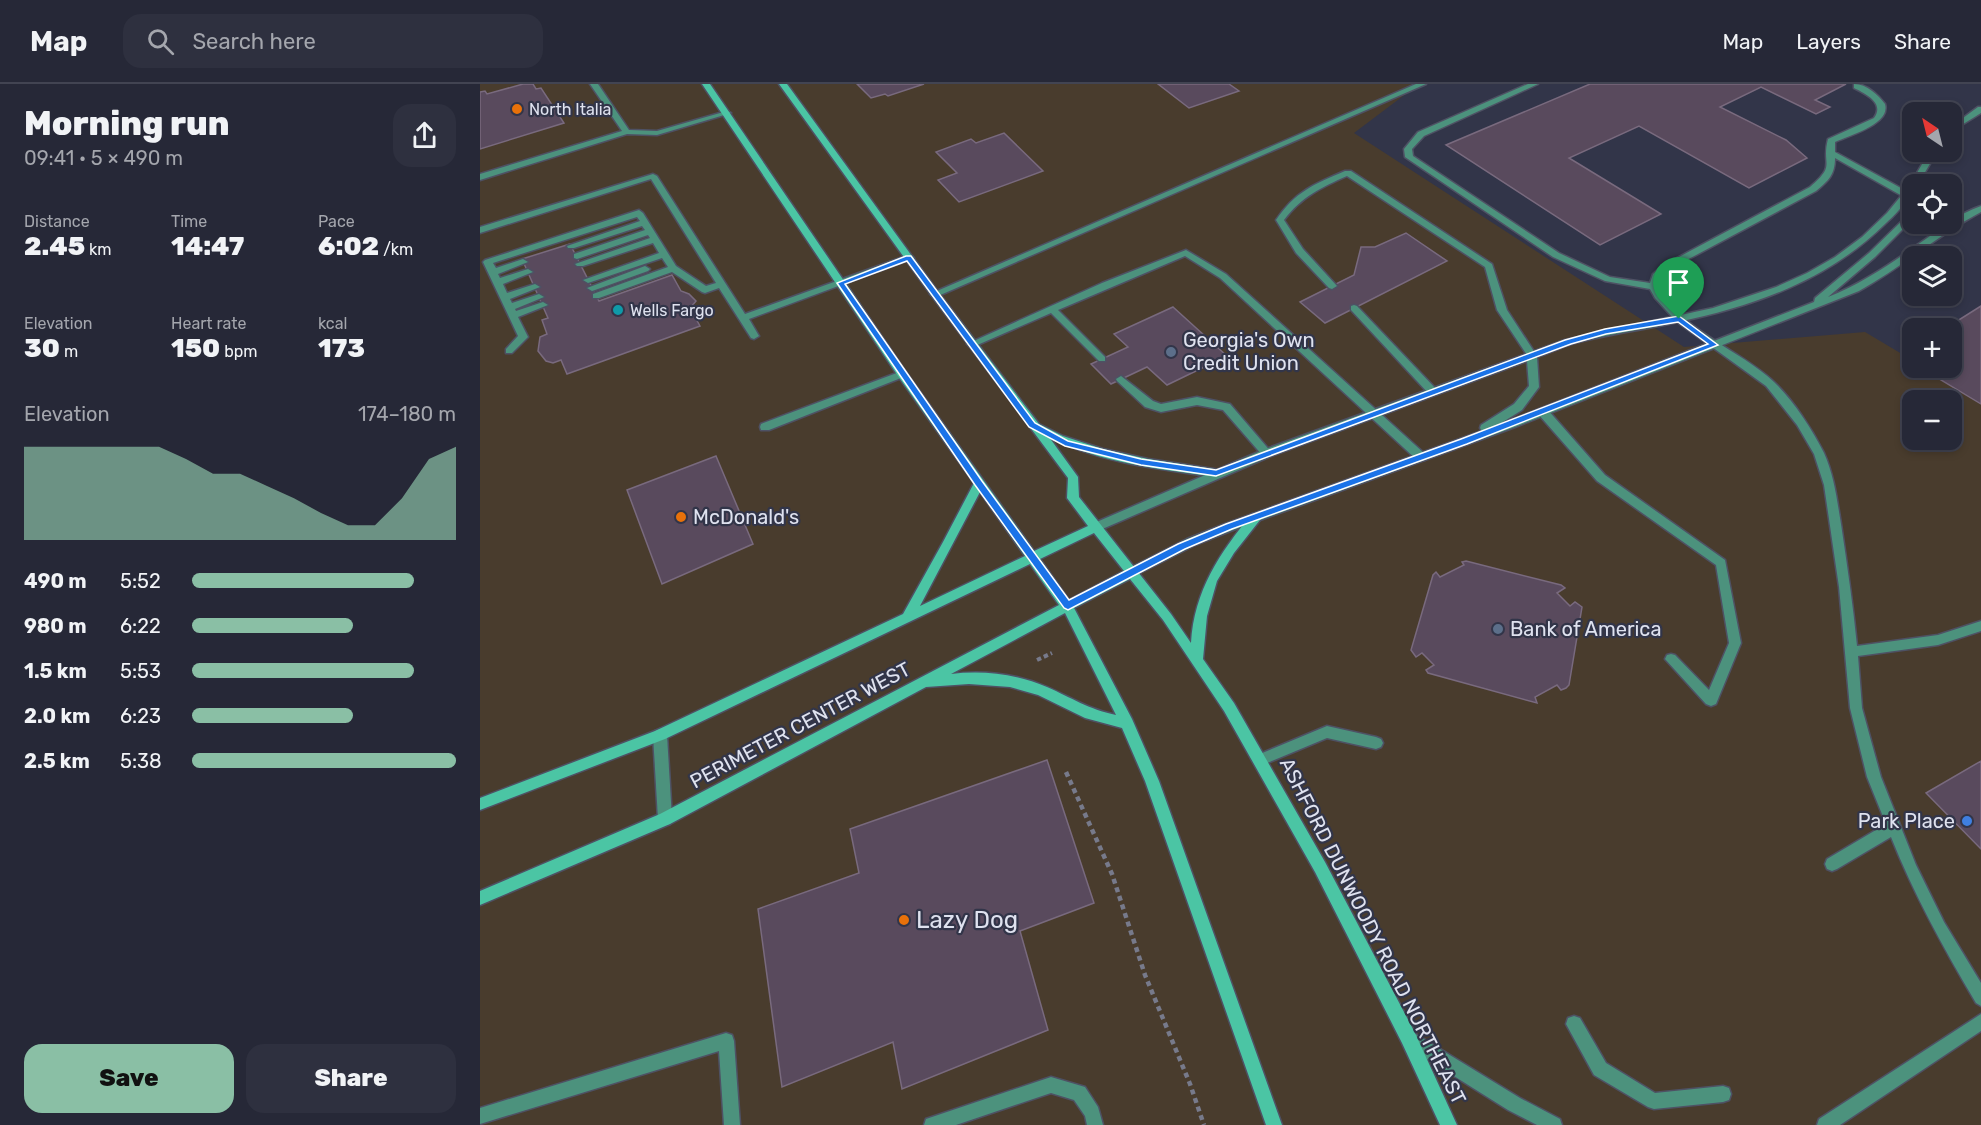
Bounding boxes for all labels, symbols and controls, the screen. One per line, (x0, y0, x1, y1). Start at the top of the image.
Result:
search box (123, 14, 543, 68)
text: Map (30, 25, 87, 58)
icon: search (144, 25, 177, 58)
text: Search here (192, 28, 316, 55)
text: Map (1722, 29, 1763, 54)
text: Layers (1796, 29, 1861, 54)
text: Share (1894, 29, 1951, 54)
place label: North Italia (529, 100, 611, 119)
marker: North Italia (510, 102, 524, 116)
north arrow (1902, 102, 1962, 162)
map controls (1902, 102, 1962, 450)
text: Morning run (24, 104, 229, 143)
button: share (393, 104, 456, 167)
text: 09:41 · 5 × 490 m (24, 146, 183, 170)
button: locate (1902, 174, 1962, 234)
text: Distance (24, 212, 90, 231)
text: Time (171, 212, 207, 231)
text: Pace (318, 212, 355, 231)
text: 2.45 (24, 231, 85, 262)
text: 14:47 (171, 231, 244, 262)
text: 6:02 (318, 231, 379, 262)
text: km (85, 240, 111, 259)
text: /km (379, 240, 413, 259)
button: layers (1902, 246, 1962, 306)
pin (1653, 257, 1704, 319)
icon: arrive (1662, 266, 1695, 299)
place label: Wells Fargo (630, 301, 714, 320)
marker: Wells Fargo (611, 303, 625, 317)
text: Elevation (24, 314, 93, 333)
text: Heart rate (171, 314, 246, 333)
text: kcal (318, 314, 347, 333)
button: + (1902, 318, 1962, 378)
place label: Georgia's Own Credit Union (1183, 328, 1315, 375)
text: 30 (24, 333, 60, 364)
text: 150 (171, 333, 220, 364)
text: 173 (318, 333, 365, 364)
text: m (60, 342, 78, 361)
text: bpm (220, 342, 257, 361)
marker: Georgia's Own Credit Union (1164, 345, 1178, 359)
button: − (1902, 390, 1962, 450)
text: Elevation (24, 402, 110, 426)
text: 174–180 m (358, 402, 456, 426)
place label: McDonald's (693, 505, 799, 529)
marker: McDonald's (674, 510, 688, 524)
text: 490 m (24, 569, 87, 593)
text: 5:52 (120, 569, 161, 593)
text: 980 m (24, 614, 87, 638)
text: 6:22 (120, 614, 161, 638)
place label: Bank of America (1510, 617, 1661, 641)
marker: Bank of America (1491, 622, 1505, 636)
street label: PERIMETER CENTER WEST (686, 656, 915, 793)
text: 1.5 km (24, 659, 87, 683)
text: 5:53 (120, 659, 161, 683)
text: 2.0 km (24, 704, 90, 728)
text: 6:23 (120, 704, 161, 728)
text: 2.5 km (24, 749, 90, 773)
text: 5:38 (120, 749, 162, 773)
street label: ASHFORD DUNWOODY ROAD NORTHEAST (1275, 754, 1471, 1109)
place label: Park Place (1858, 809, 1955, 833)
marker: Park Place (1960, 814, 1974, 828)
place label: Lazy Dog (916, 906, 1018, 934)
marker: Lazy Dog (897, 913, 911, 927)
button: Save (24, 1044, 234, 1113)
button: Share (246, 1044, 456, 1113)

